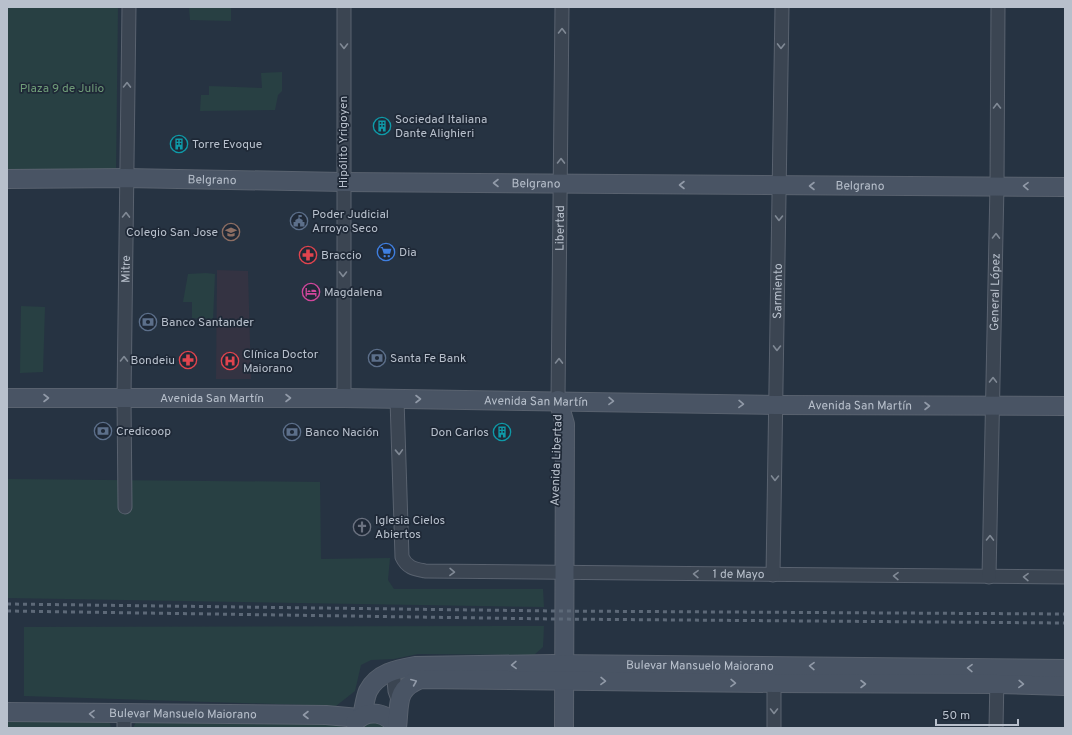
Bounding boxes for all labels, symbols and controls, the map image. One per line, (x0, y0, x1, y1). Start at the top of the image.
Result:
one-way arrow (558, 28, 566, 34)
one-way arrow (340, 43, 348, 49)
one-way arrow (777, 43, 785, 49)
park label: Plaza 9 de Julio (20, 81, 105, 97)
one-way arrow (123, 82, 132, 88)
street label: Hipólito Yrigoyen (336, 96, 352, 188)
one-way arrow (993, 103, 1001, 109)
place label: Sociedad Italiana Dante Alighieri (395, 112, 487, 142)
building icon: Sociedad Italiana Dante Alighieri (372, 116, 392, 136)
building icon: Torre Evoque (169, 134, 189, 154)
place label: Torre Evoque (192, 137, 262, 153)
one-way arrow (556, 158, 565, 164)
street label: Belgrano (187, 172, 237, 189)
street label: Belgrano (511, 176, 561, 193)
street label: Belgrano (835, 178, 885, 195)
one-way arrow (493, 179, 499, 188)
one-way arrow (679, 181, 685, 189)
one-way arrow (809, 182, 815, 190)
one-way arrow (1023, 182, 1029, 190)
street label: Libertad (553, 205, 569, 251)
place label: Poder Judicial Arroyo Seco (312, 207, 389, 237)
public building icon: Poder Judicial Arroyo Seco (289, 211, 309, 231)
one-way arrow (122, 212, 130, 218)
one-way arrow (774, 215, 783, 221)
school or university icon: Colegio San Jose (221, 222, 241, 242)
place label: Colegio San Jose (126, 225, 218, 241)
one-way arrow (992, 233, 1000, 239)
supermarket icon: Dia (376, 242, 396, 262)
pharmacy icon: Braccio (298, 245, 318, 265)
place label: Dia (399, 245, 417, 261)
place label: Braccio (321, 248, 362, 264)
street label: General López (987, 253, 1005, 331)
street label: Mitre (118, 255, 135, 283)
street label: Sarmiento (770, 263, 787, 319)
one-way arrow (339, 271, 347, 277)
hotel icon: Magdalena (301, 282, 321, 302)
place label: Magdalena (324, 285, 382, 301)
bank icon: Banco Santander (138, 312, 158, 332)
place label: Banco Santander (161, 315, 254, 331)
one-way arrow (773, 345, 781, 351)
place label: Clínica Doctor Maiorano (243, 347, 319, 377)
bank icon: Santa Fe Bank (367, 348, 387, 368)
pharmacy icon: Bondeiu (178, 350, 198, 370)
hospital icon: Clínica Doctor Maiorano (220, 351, 240, 371)
place label: Santa Fe Bank (390, 351, 466, 367)
place label: Bondeiu (130, 353, 175, 369)
one-way arrow (120, 356, 128, 362)
one-way arrow (555, 358, 563, 364)
one-way arrow (989, 377, 997, 383)
street label: Avenida San Martín (160, 391, 264, 407)
street label: Avenida San Martín (484, 393, 588, 411)
one-way arrow (43, 394, 49, 402)
one-way arrow (285, 394, 291, 402)
one-way arrow (415, 395, 421, 403)
one-way arrow (608, 397, 614, 406)
street label: Avenida San Martín (808, 398, 912, 414)
one-way arrow (738, 400, 744, 409)
one-way arrow (924, 402, 930, 410)
street label: Avenida Libertad (547, 414, 567, 506)
bank icon: Credicoop (93, 421, 113, 441)
bank icon: Banco Nación (282, 422, 302, 442)
building icon: Don Carlos (492, 422, 512, 442)
place label: Credicoop (116, 424, 171, 440)
place label: Banco Nación (305, 425, 379, 441)
place label: Don Carlos (431, 425, 489, 441)
one-way arrow (395, 449, 403, 455)
one-way arrow (771, 475, 779, 481)
place label: Iglesia Cielos Abiertos (375, 513, 445, 543)
church icon: Iglesia Cielos Abiertos (352, 517, 372, 537)
one-way arrow (986, 535, 994, 541)
one-way arrow (449, 567, 455, 576)
street label: 1 de Mayo (713, 567, 765, 583)
one-way arrow (693, 570, 699, 578)
one-way arrow (893, 572, 899, 580)
one-way arrow (1023, 573, 1029, 581)
street label: Bulevar Mansuelo Maiorano (626, 658, 774, 675)
one-way arrow (511, 661, 517, 669)
one-way arrow (809, 662, 815, 671)
one-way arrow (967, 664, 973, 672)
one-way arrow (600, 677, 606, 685)
one-way arrow (410, 679, 418, 687)
one-way arrow (730, 679, 736, 687)
one-way arrow (860, 680, 866, 688)
one-way arrow (1018, 680, 1024, 689)
scale bar (936, 701, 1018, 727)
street label: Bulevar Mansuelo Maiorano (109, 706, 257, 723)
one-way arrow (770, 708, 778, 714)
text: 50 m (942, 708, 970, 724)
one-way arrow (89, 709, 95, 718)
one-way arrow (303, 711, 309, 719)

